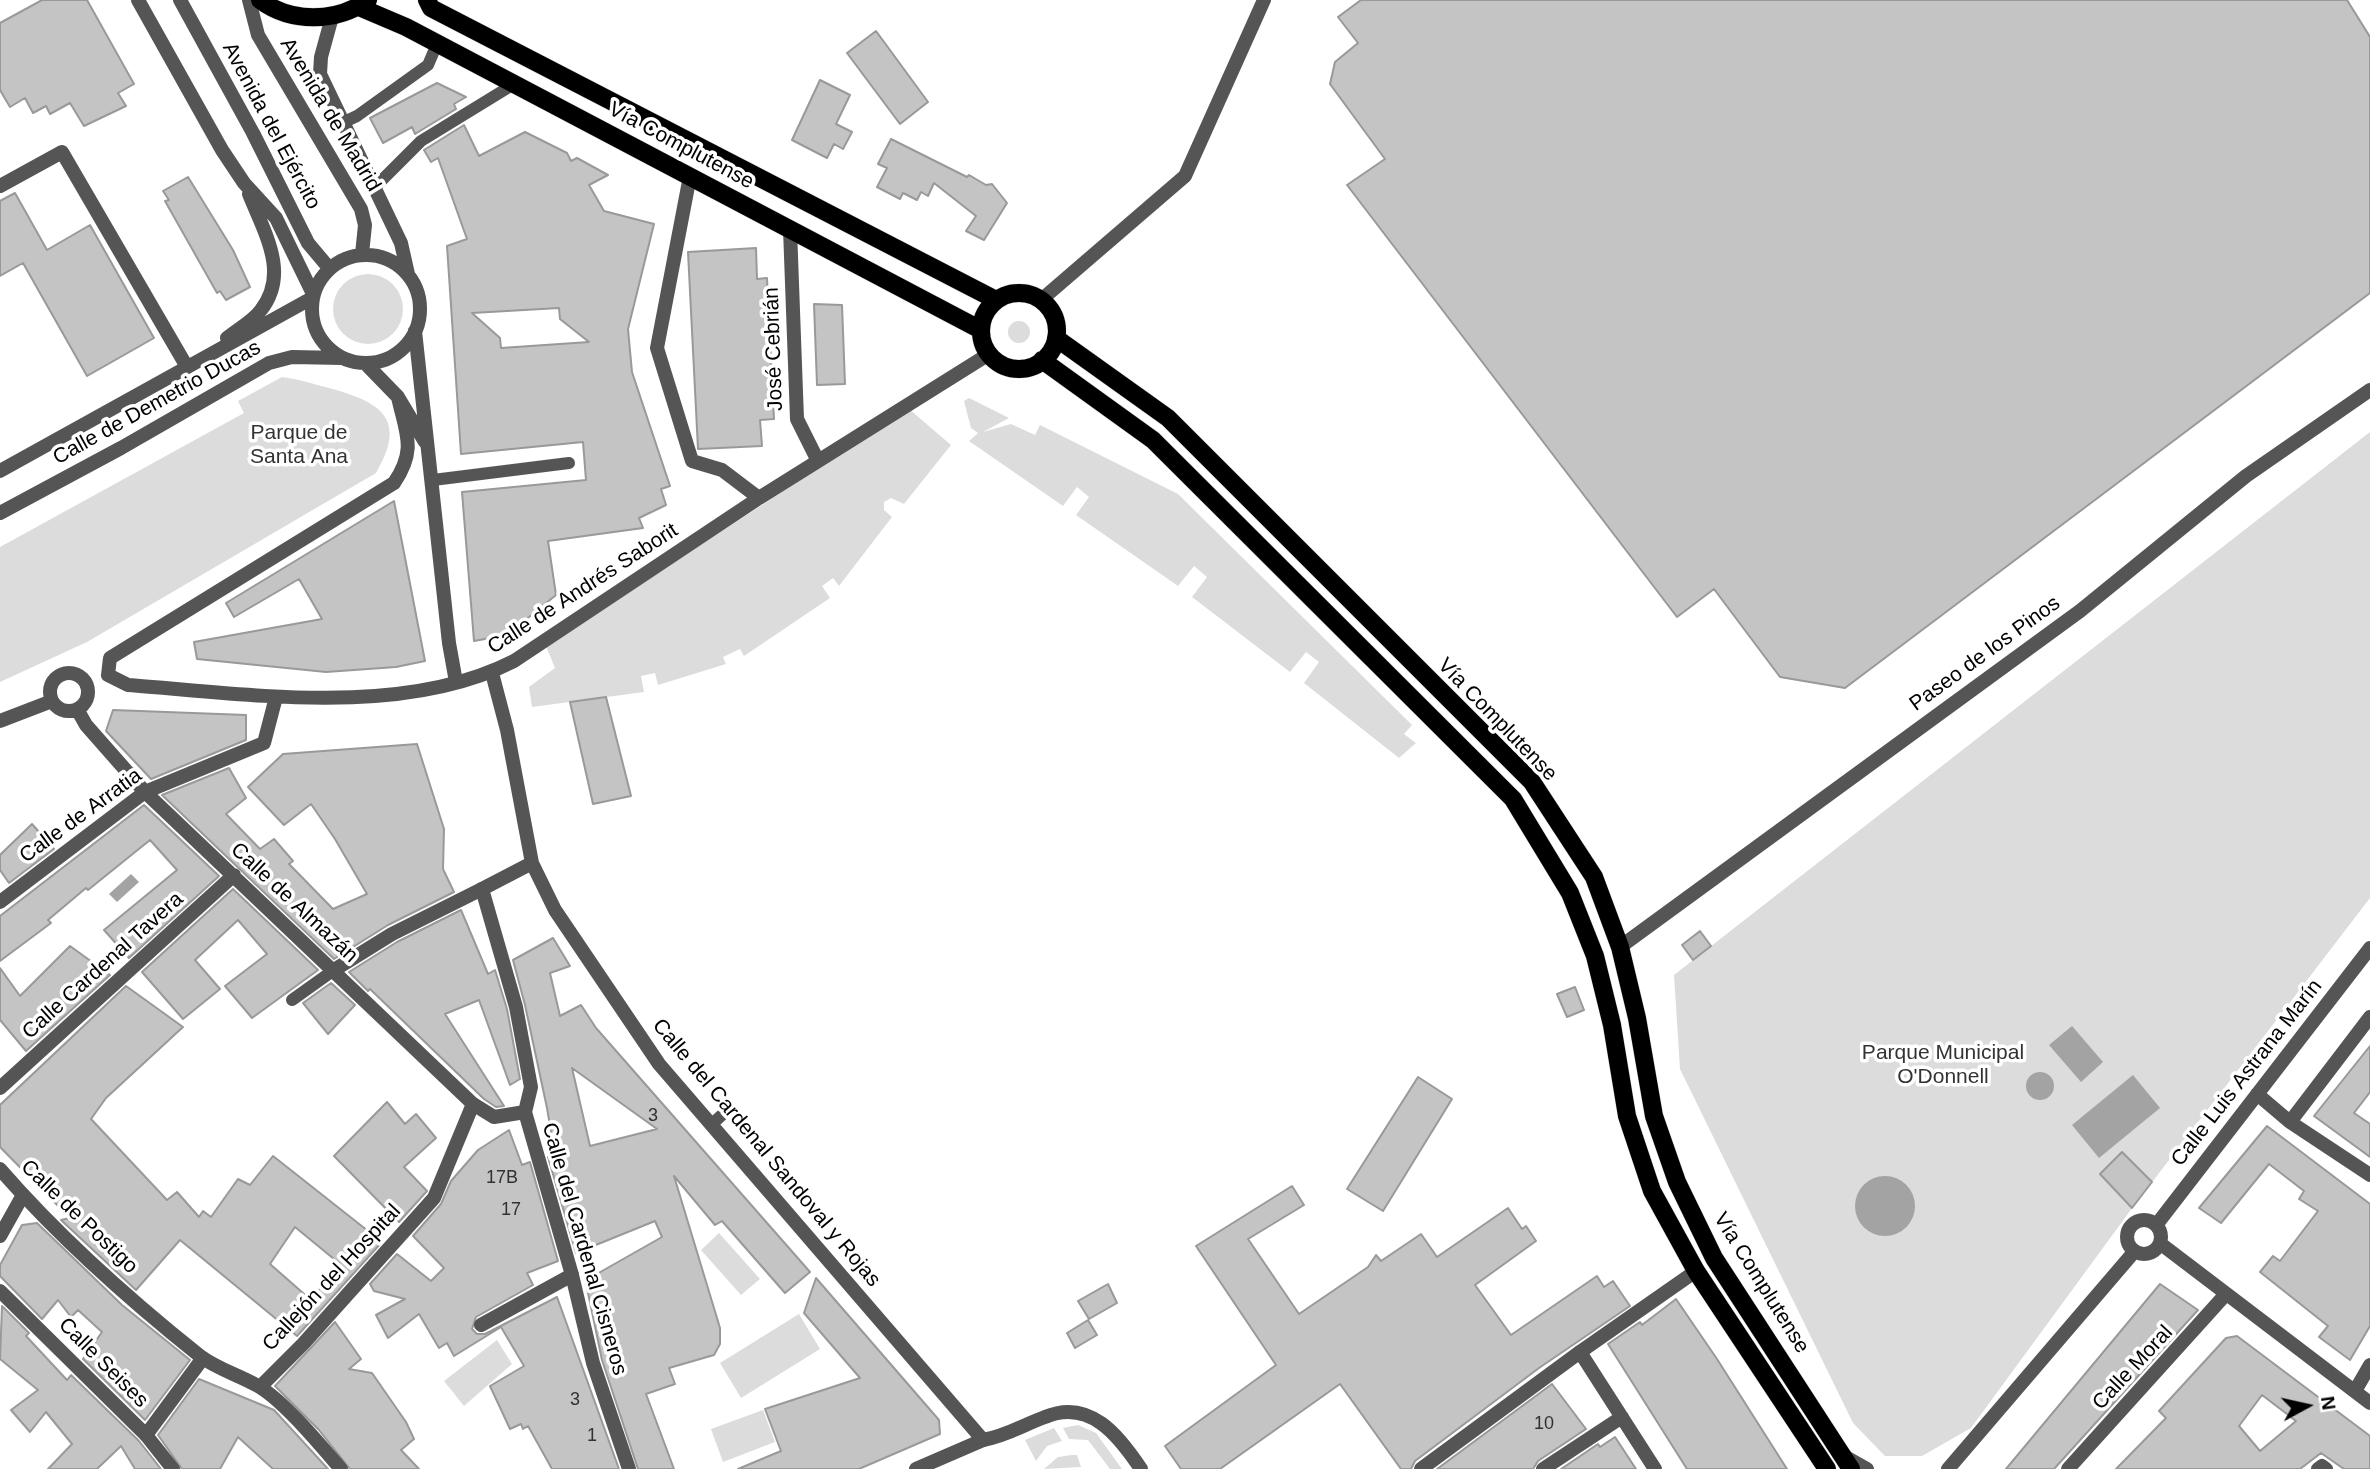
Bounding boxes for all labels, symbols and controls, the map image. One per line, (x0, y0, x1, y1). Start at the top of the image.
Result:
street label: Avenida de Madrid (274, 34, 386, 196)
street label: Avenida del Ejército (216, 38, 326, 214)
street label: Vía Complutense (604, 97, 758, 195)
street label: José Cebrián (759, 287, 789, 411)
street label: Calle de Demetrio Ducas (49, 335, 265, 471)
park label: Parque de Santa Ana (250, 420, 348, 470)
street label: Calle de Andrés Saborit (483, 518, 683, 660)
street label: Paseo de los Pinos (1905, 591, 2065, 717)
street label: Vía Complutense (1432, 653, 1562, 787)
street label: Calle de Arratia (15, 763, 147, 869)
street label: Calle de Almazán (225, 838, 363, 968)
street label: Calle Cardenal Tavera (17, 887, 189, 1045)
street label: Calle Luis Astrana Marín (2166, 975, 2328, 1171)
street label: Calle del Cardenal Sandoval y Rojas (646, 1014, 886, 1292)
park label: Parque Municipal O'Donnell (1862, 1040, 2024, 1090)
house number: 3 (648, 1105, 658, 1127)
street label: Calle del Cardenal Cisneros (536, 1120, 632, 1378)
street label: Calle de Postigo (15, 1155, 143, 1279)
house number: 17B (486, 1167, 518, 1189)
street label: Callejón del Hospital (258, 1199, 406, 1357)
house number: 17 (501, 1199, 521, 1221)
street label: Vía Complutense (1708, 1208, 1814, 1358)
street label: Calle Seises (53, 1313, 153, 1413)
street label: Calle Moral (2088, 1321, 2178, 1415)
north arrow (2272, 1371, 2342, 1441)
house number: 3 (570, 1389, 580, 1411)
text: N (2317, 1395, 2340, 1411)
house number: 10 (1534, 1413, 1554, 1435)
house number: 1 (587, 1425, 597, 1447)

